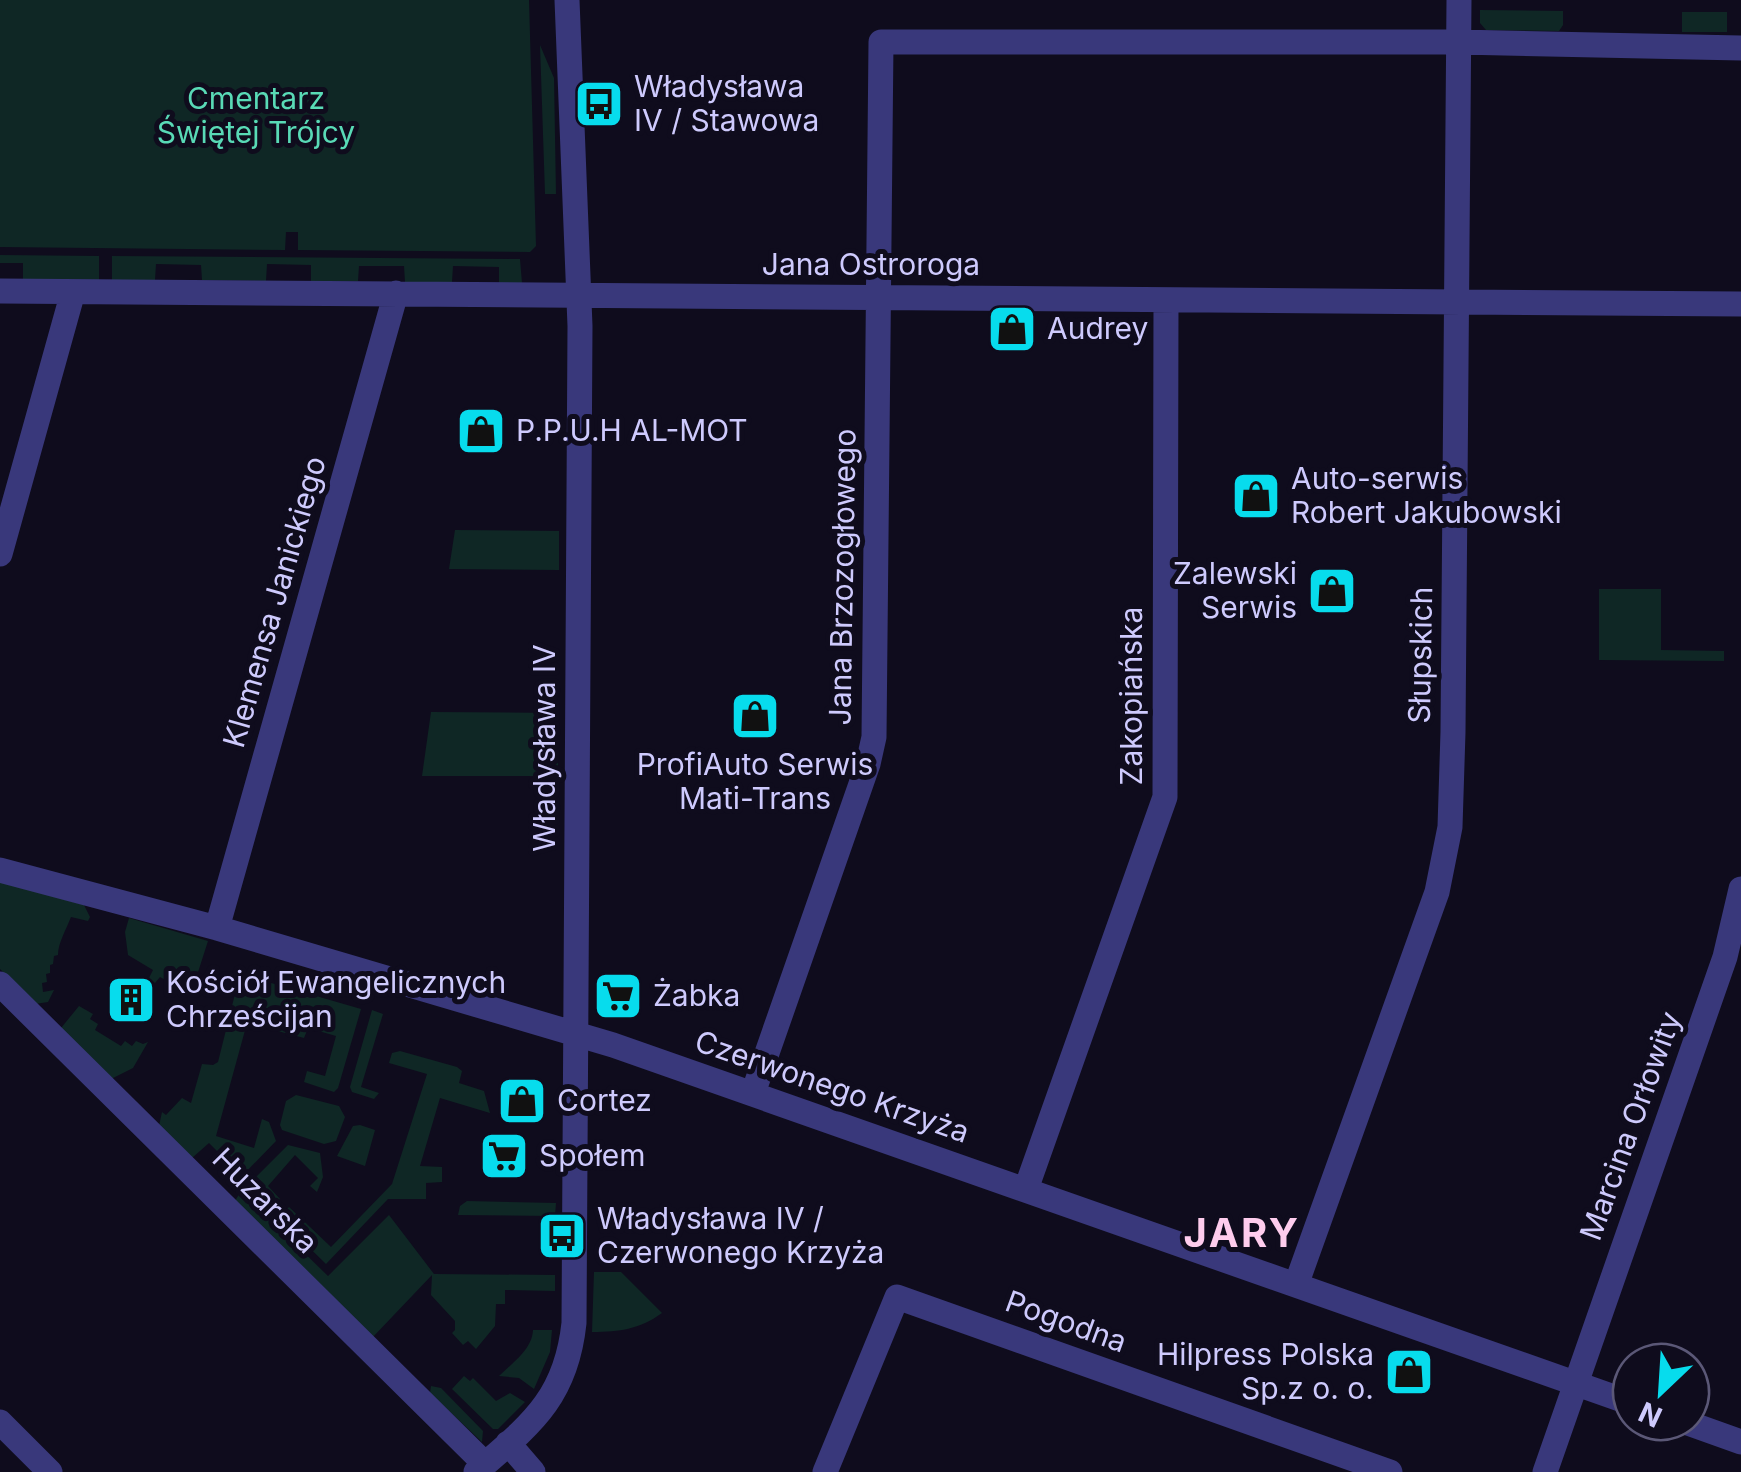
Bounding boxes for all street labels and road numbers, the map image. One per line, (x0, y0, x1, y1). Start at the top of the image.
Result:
street label: Jana Ostroroga (762, 246, 980, 282)
street label: Jana Brzozogłowego (821, 428, 863, 726)
street label: Klemensa Janickiego (215, 452, 333, 751)
street label: Słupskich (1401, 586, 1439, 724)
street label: Zakopiańska (1113, 607, 1149, 785)
street label: Władysława IV (526, 644, 562, 852)
street label: Marcina Orłowity (1572, 1006, 1688, 1245)
street label: Czerwonego Krzyża (691, 1022, 974, 1150)
street label: Huzarska (206, 1140, 326, 1260)
street label: Pogodna (1001, 1283, 1132, 1360)

